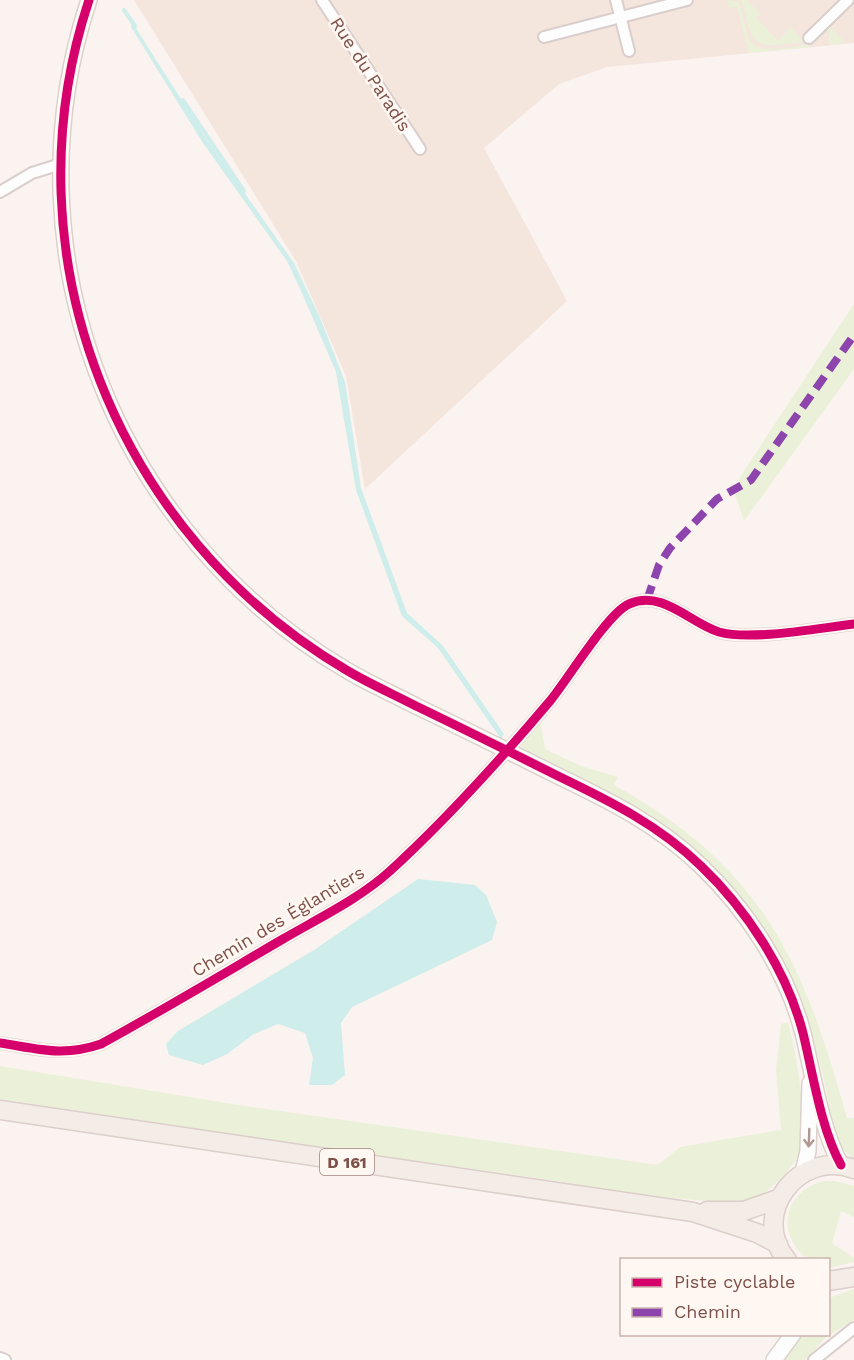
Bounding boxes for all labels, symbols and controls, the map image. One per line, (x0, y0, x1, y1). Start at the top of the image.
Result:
street label: Rue du Paradis (326, 13, 416, 135)
street label: Chemin des Églantiers (188, 861, 368, 981)
one-way arrow (803, 1128, 814, 1148)
road number: D 161 (320, 1149, 374, 1175)
legend (620, 1258, 830, 1336)
text: Piste cyclable (674, 1271, 795, 1292)
text: Chemin (674, 1301, 741, 1322)

